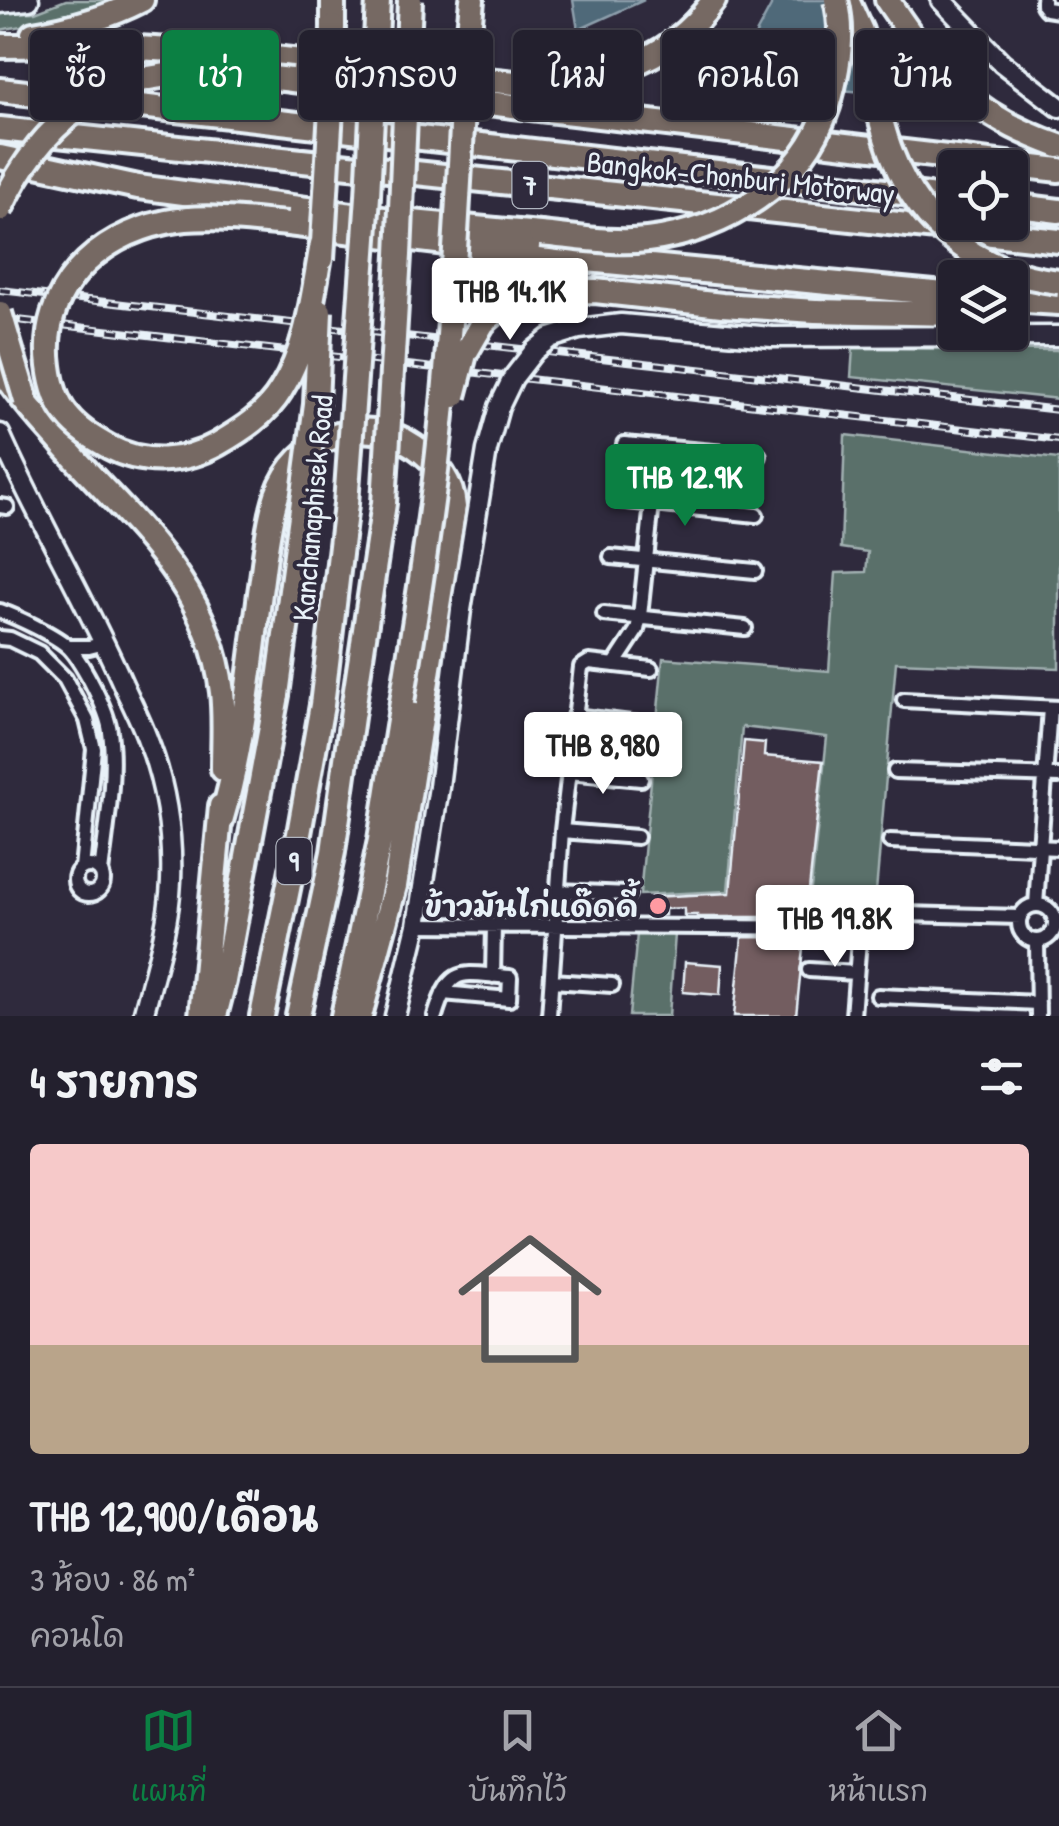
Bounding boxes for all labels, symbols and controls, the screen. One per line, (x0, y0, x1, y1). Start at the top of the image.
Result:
chip: ซื้อ (30, 30, 142, 120)
chip: เช่า (162, 30, 279, 120)
chip: ตัวกรอง (299, 30, 493, 120)
chip: ใหม่ (513, 30, 642, 120)
chip: คอนโด (662, 30, 835, 120)
chip: บ้าน (855, 30, 987, 120)
street label: Bangkok-Chonburi Motorway (585, 141, 897, 213)
map controls (938, 150, 1028, 350)
button: locate (938, 150, 1028, 240)
road number: 7 (512, 162, 548, 208)
pin: THB 14.1K (396, 258, 624, 343)
button: layers (938, 260, 1028, 350)
text: THB 14.1K (454, 269, 566, 312)
street label: Kanchanaphisek Road (282, 393, 342, 623)
pin: THB 12.9K (571, 444, 799, 529)
text: THB 12.9K (627, 455, 743, 498)
pin: THB 8,980 (489, 712, 717, 797)
text: THB 8,980 (546, 723, 660, 766)
road number: 9 (276, 838, 312, 884)
place label: ข้าวมันไก่แด๊ดดี้ (424, 878, 641, 926)
pin: THB 19.8K (721, 885, 949, 970)
marker: ข้าวมันไก่แด๊ดดี้ (647, 895, 669, 917)
text: THB 19.8K (778, 896, 892, 939)
icon: filters (974, 1049, 1029, 1104)
text: 4 รายการ (30, 1053, 199, 1110)
icon: home (440, 1209, 620, 1389)
text: THB 12,900/เดือน (30, 1487, 319, 1544)
text: 3 ห้อง · 86 m² (30, 1558, 195, 1601)
text: คอนโด (30, 1614, 124, 1657)
tab: แผนที่ (131, 1703, 206, 1812)
tab: บันทึกไว้ (468, 1703, 567, 1812)
tab: หน้าแรก (828, 1703, 928, 1812)

